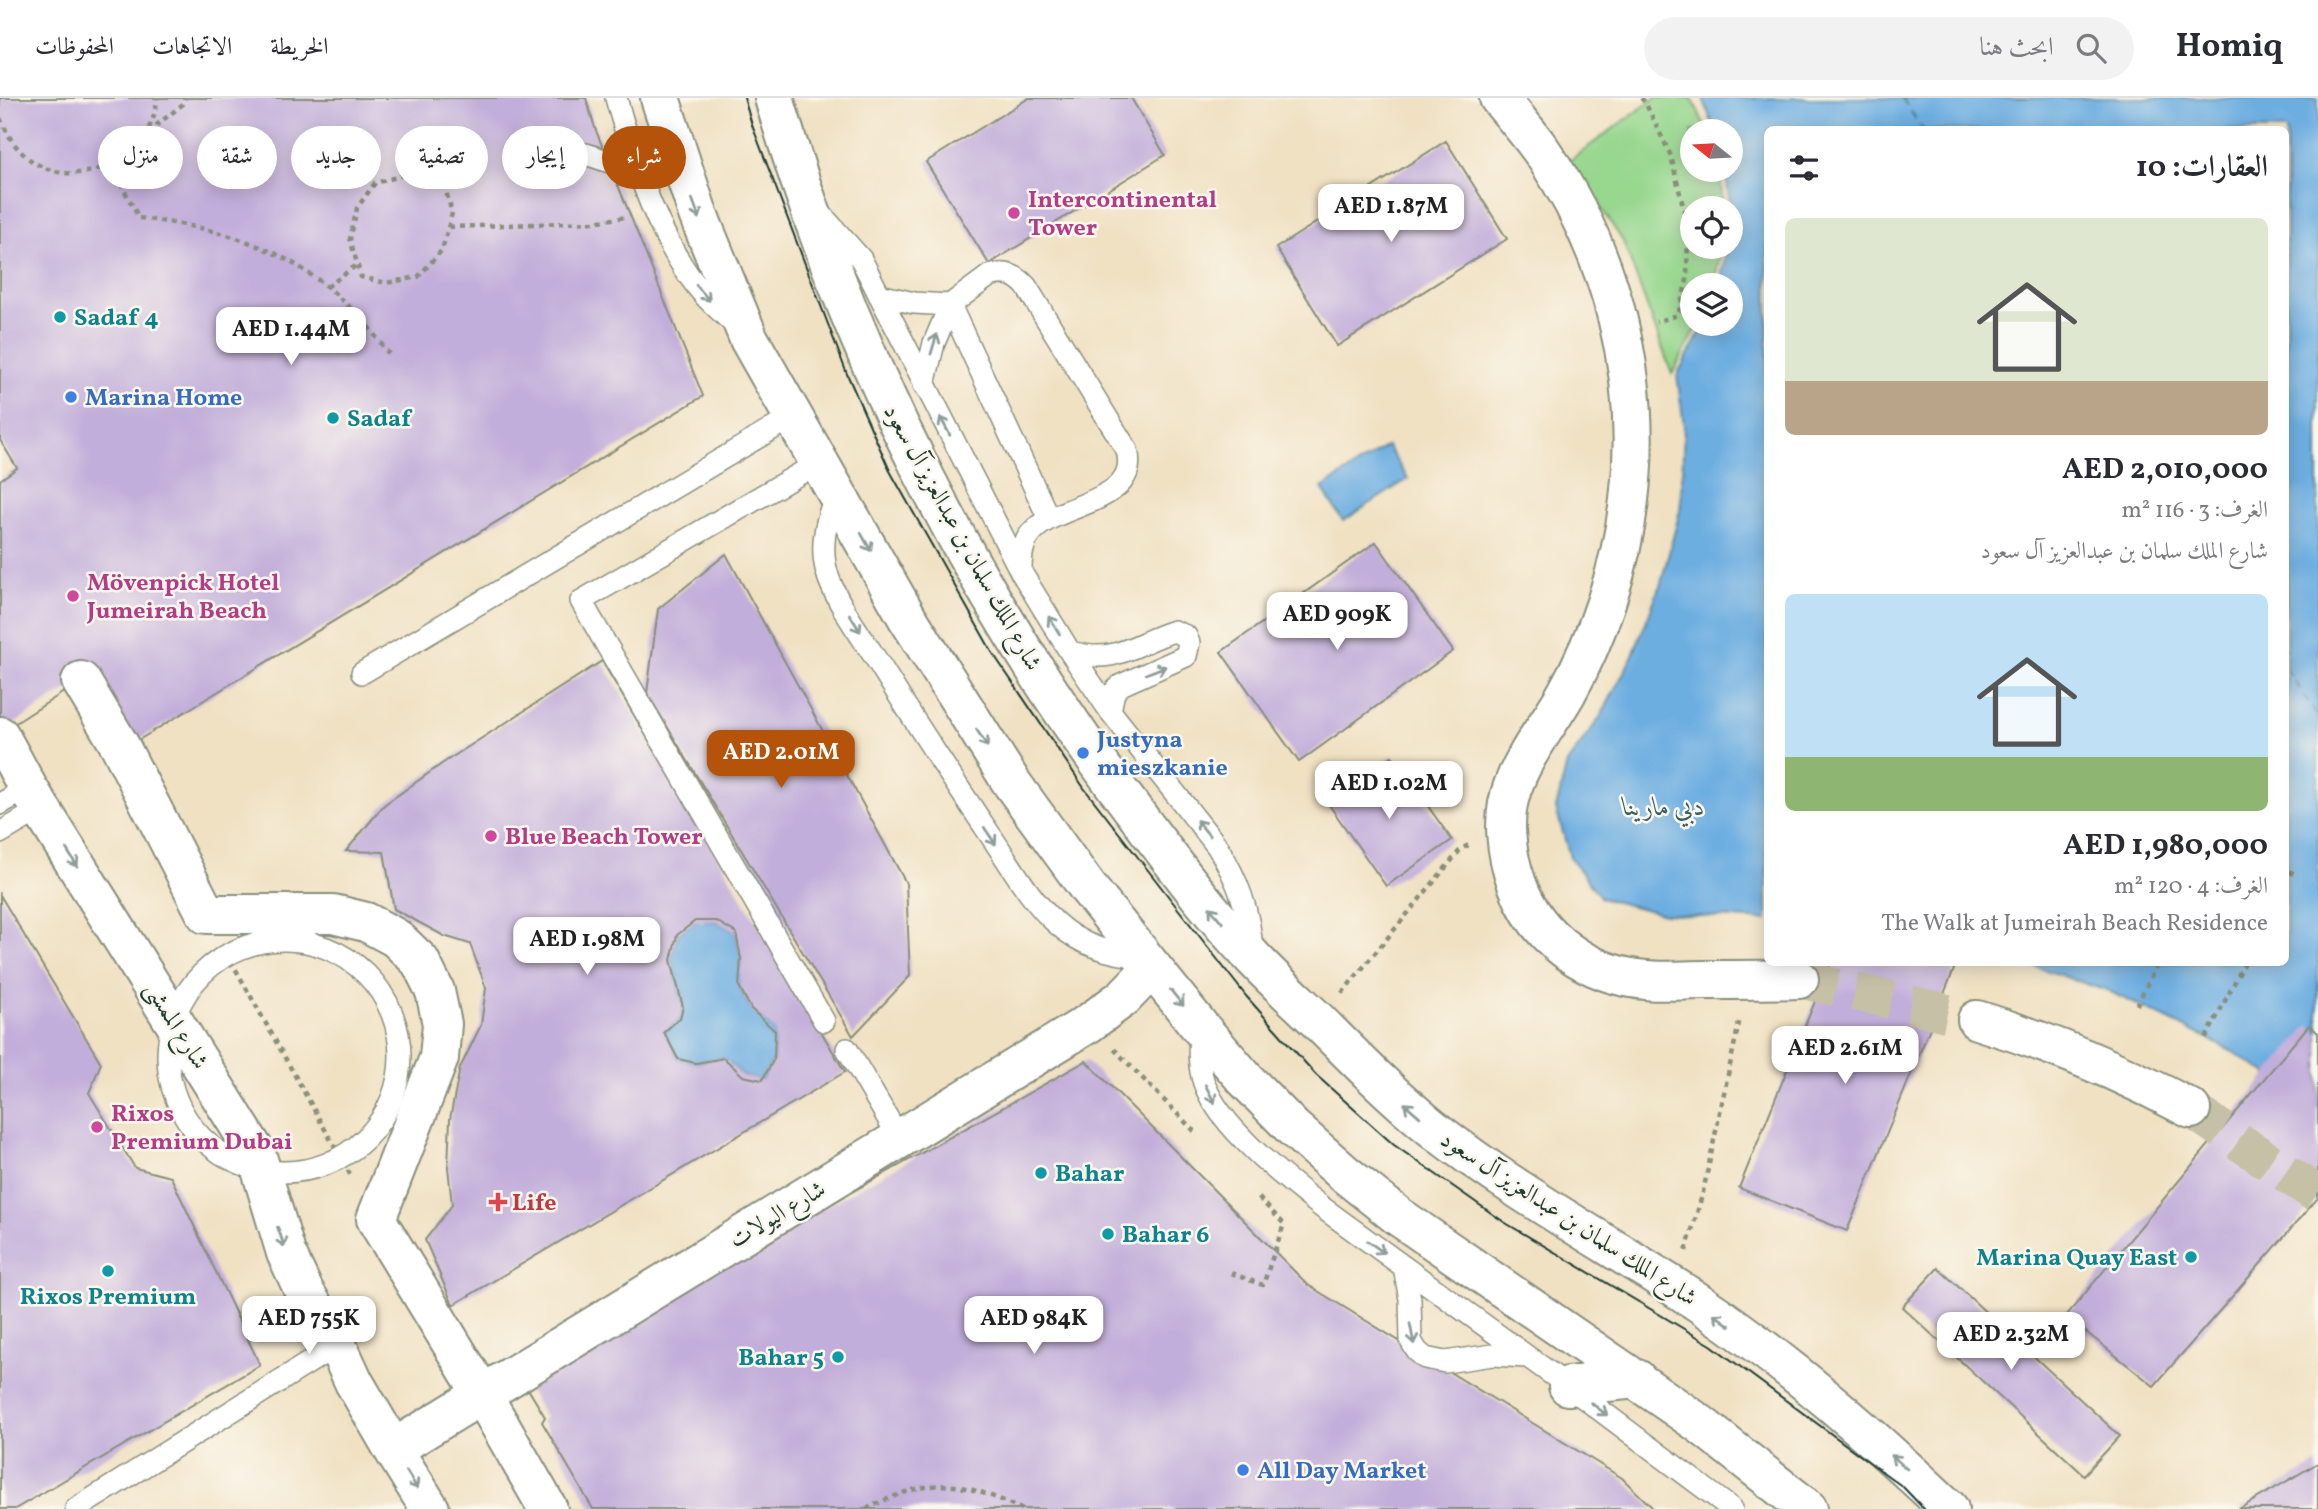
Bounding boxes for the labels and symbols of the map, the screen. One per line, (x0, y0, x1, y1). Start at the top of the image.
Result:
north arrow (1680, 119, 1743, 182)
place label: Intercontinental Tower (1028, 184, 1217, 246)
pin: AED 1.87M (1311, 184, 1471, 244)
one-way arrow (691, 198, 704, 220)
marker: Intercontinental Tower (1006, 205, 1022, 221)
one-way arrow (695, 284, 711, 302)
place label: Sadaf 4 (74, 302, 159, 336)
pin: AED 1.44M (211, 308, 371, 367)
marker: Sadaf 4 (52, 309, 68, 325)
one-way arrow (929, 333, 942, 355)
place label: Marina Home (85, 382, 242, 416)
marker: Marina Home (63, 389, 79, 405)
street label: شارع الملك سلمان بن عبدالعزيز آل سعود (873, 398, 1049, 678)
place label: Sadaf (347, 403, 413, 437)
marker: Sadaf (325, 410, 341, 426)
one-way arrow (938, 416, 952, 436)
one-way arrow (859, 532, 873, 552)
place label: Mövenpick Hotel Jumeirah Beach (86, 567, 279, 629)
marker: Mövenpick Hotel Jumeirah Beach (65, 588, 81, 604)
pin: AED 909K (1265, 592, 1409, 652)
one-way arrow (848, 613, 862, 633)
one-way arrow (1047, 616, 1061, 636)
one-way arrow (1144, 662, 1166, 675)
place label: Justyna mieszkanie (1096, 724, 1228, 786)
one-way arrow (975, 728, 989, 747)
pin: AED 2.01M (701, 730, 861, 790)
marker: Justyna mieszkanie (1075, 745, 1091, 761)
pin: AED 1.02M (1309, 762, 1469, 821)
water label: دبي مارينا (1621, 790, 1705, 828)
one-way arrow (1196, 819, 1211, 838)
place label: Blue Beach Tower (505, 821, 703, 855)
one-way arrow (984, 825, 998, 845)
marker: Blue Beach Tower (483, 828, 499, 844)
one-way arrow (66, 848, 80, 868)
one-way arrow (1208, 906, 1224, 924)
pin: AED 1.98M (507, 918, 667, 977)
street label: شارع الممشى (134, 976, 216, 1077)
one-way arrow (1169, 989, 1184, 1007)
pin: AED 2.61M (1765, 1026, 1925, 1086)
one-way arrow (1203, 1083, 1217, 1103)
place label: Rixos Premium Dubai (111, 1098, 293, 1160)
one-way arrow (1403, 1102, 1421, 1118)
marker: Rixos Premium Dubai (89, 1119, 105, 1135)
street label: شارع الملك سلمان بن عبدالعزيز آل سعود (1432, 1124, 1703, 1317)
place label: Bahar (1055, 1158, 1124, 1192)
marker: Bahar (1033, 1165, 1049, 1181)
street label: شارع اليولات (723, 1173, 833, 1259)
place label: Life (512, 1187, 557, 1221)
marker: Life (490, 1194, 506, 1210)
place label: Bahar 6 (1122, 1219, 1209, 1253)
one-way arrow (276, 1226, 288, 1248)
marker: Bahar 6 (1100, 1226, 1116, 1242)
one-way arrow (1366, 1240, 1385, 1254)
place label: Marina Quay East (1976, 1242, 2177, 1276)
marker: Marina Quay East (2183, 1249, 2199, 1265)
marker: Rixos Premium (100, 1263, 116, 1279)
place label: Rixos Premium (20, 1281, 196, 1315)
pin: AED 755K (237, 1296, 381, 1356)
pin: AED 984K (962, 1296, 1106, 1356)
one-way arrow (1713, 1312, 1732, 1327)
pin: AED 2.32M (1931, 1312, 2091, 1372)
one-way arrow (1406, 1322, 1419, 1345)
place label: Bahar 5 (738, 1342, 824, 1376)
marker: Bahar 5 (830, 1349, 846, 1365)
one-way arrow (1589, 1402, 1608, 1417)
one-way arrow (1890, 1454, 1908, 1470)
place label: All Day Market (1257, 1455, 1426, 1489)
marker: All Day Market (1235, 1462, 1251, 1478)
one-way arrow (406, 1470, 420, 1490)

